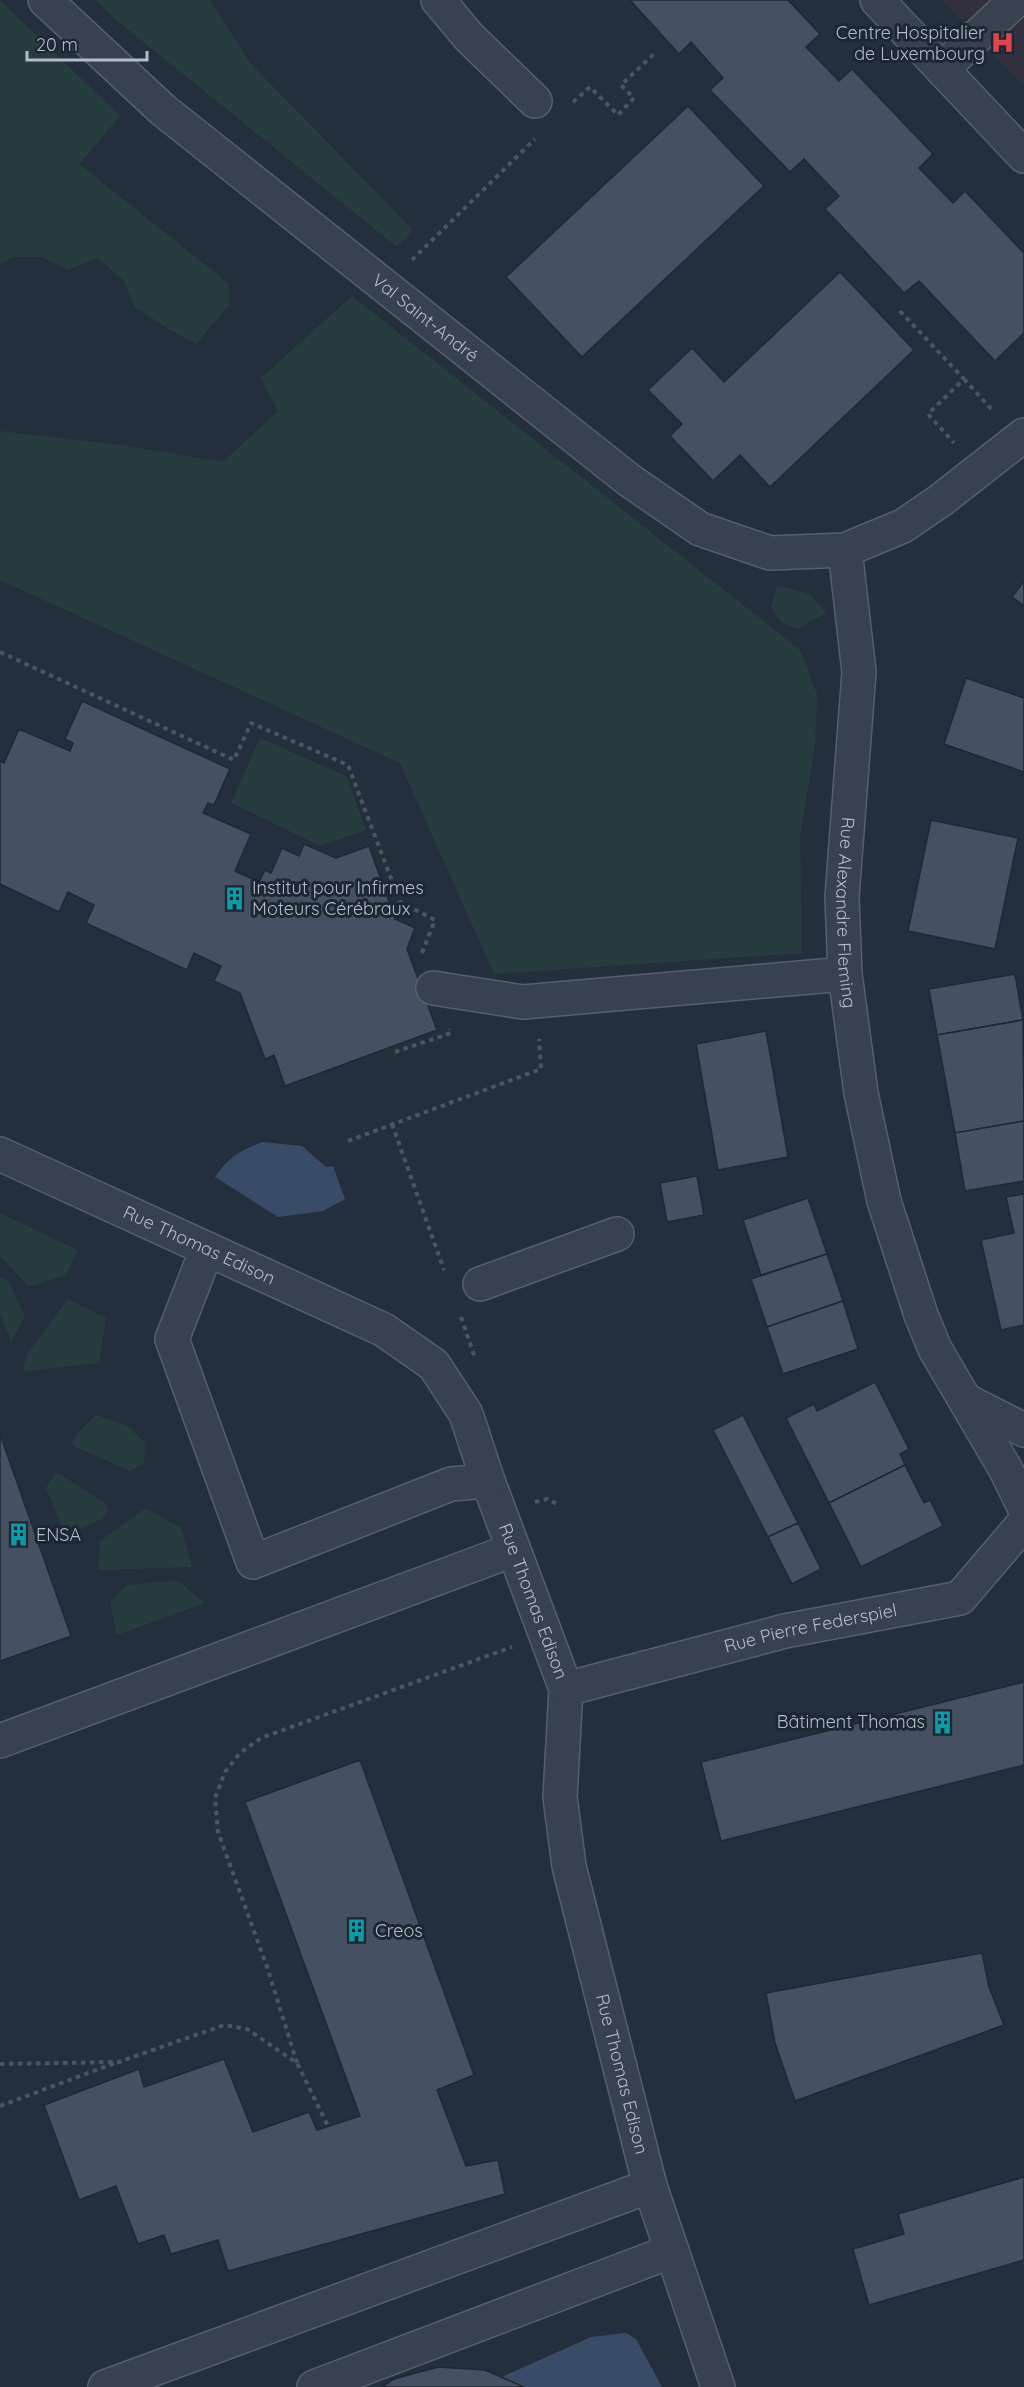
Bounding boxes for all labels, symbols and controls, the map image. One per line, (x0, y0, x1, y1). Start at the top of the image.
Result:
place label: Centre Hospitalier de Luxembourg (836, 21, 985, 65)
scale bar (27, 24, 147, 62)
hospital icon: Centre Hospitalier de Luxembourg (990, 30, 1016, 56)
text: 20 m (36, 33, 78, 56)
street label: Val Saint-André (367, 268, 483, 367)
street label: Rue Alexandre Fleming (831, 816, 861, 1010)
place label: Institut pour Infirmes Moteurs Cérébraux (252, 876, 424, 920)
building icon: Institut pour Infirmes Moteurs Cérébraux (221, 885, 247, 911)
street label: Rue Thomas Edison (120, 1200, 279, 1290)
street label: Rue Thomas Edison (494, 1520, 573, 1682)
building icon: ENSA (5, 1522, 31, 1548)
place label: ENSA (36, 1523, 81, 1546)
street label: Rue Pierre Federspiel (721, 1598, 899, 1658)
building icon: Bâtiment Thomas (930, 1709, 956, 1735)
place label: Bâtiment Thomas (777, 1710, 925, 1733)
building icon: Creos (344, 1918, 370, 1944)
place label: Creos (375, 1919, 423, 1942)
street label: Rue Thomas Edison (591, 1991, 653, 2157)

